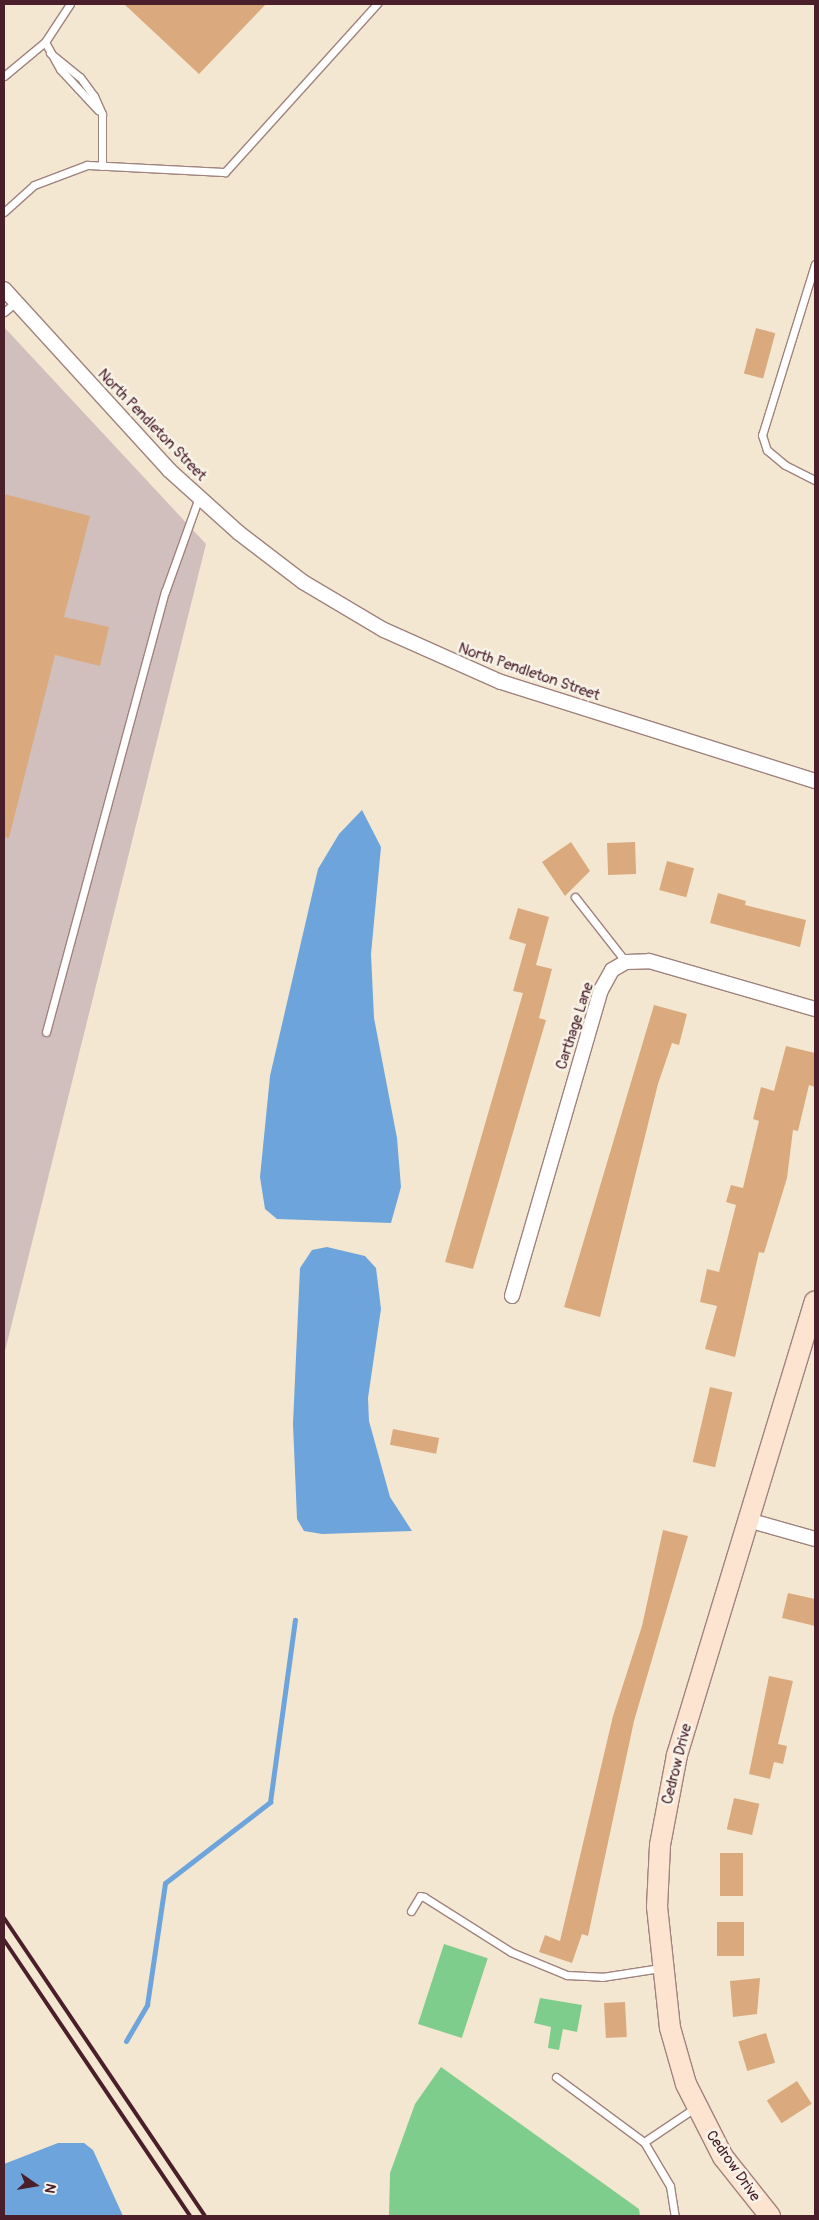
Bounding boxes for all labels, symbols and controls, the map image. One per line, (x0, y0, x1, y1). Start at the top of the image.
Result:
street label: North Pendleton Street (94, 365, 210, 485)
street label: North Pendleton Street (456, 639, 602, 705)
street label: Carthage Lane (552, 980, 598, 1072)
street label: Cedrow Drive (658, 1722, 696, 1806)
street label: Cedrow Drive (702, 2127, 764, 2205)
north arrow (10, 2160, 60, 2210)
text: N (41, 2182, 59, 2195)

